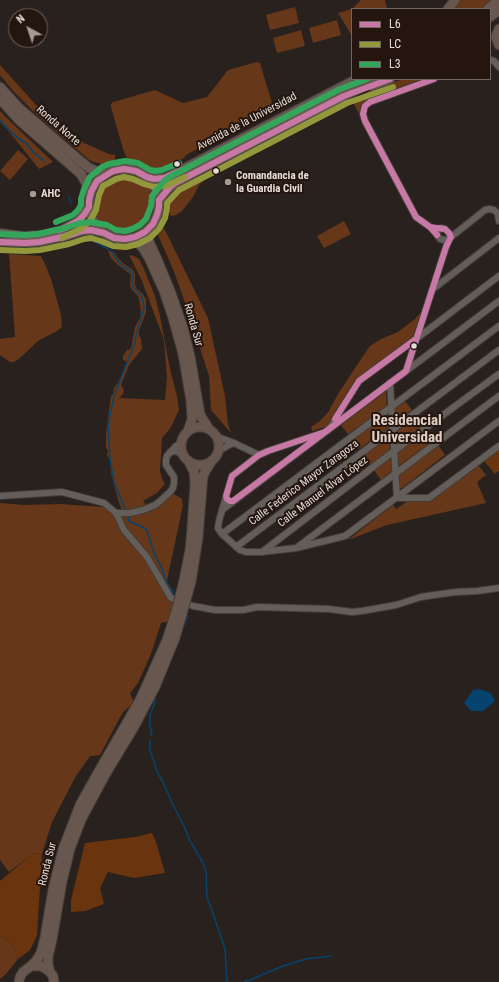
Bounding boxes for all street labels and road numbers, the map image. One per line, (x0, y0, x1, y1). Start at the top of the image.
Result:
street label: Avenida de la Universidad (195, 90, 299, 154)
street label: Ronda Norte (33, 103, 83, 149)
street label: Ronda Sur (181, 302, 205, 348)
street label: Calle Federico Mayor Zaragoza (247, 437, 361, 529)
street label: Calle Manuel Alvar López (275, 454, 371, 530)
street label: Ronda Sur (36, 841, 60, 887)

